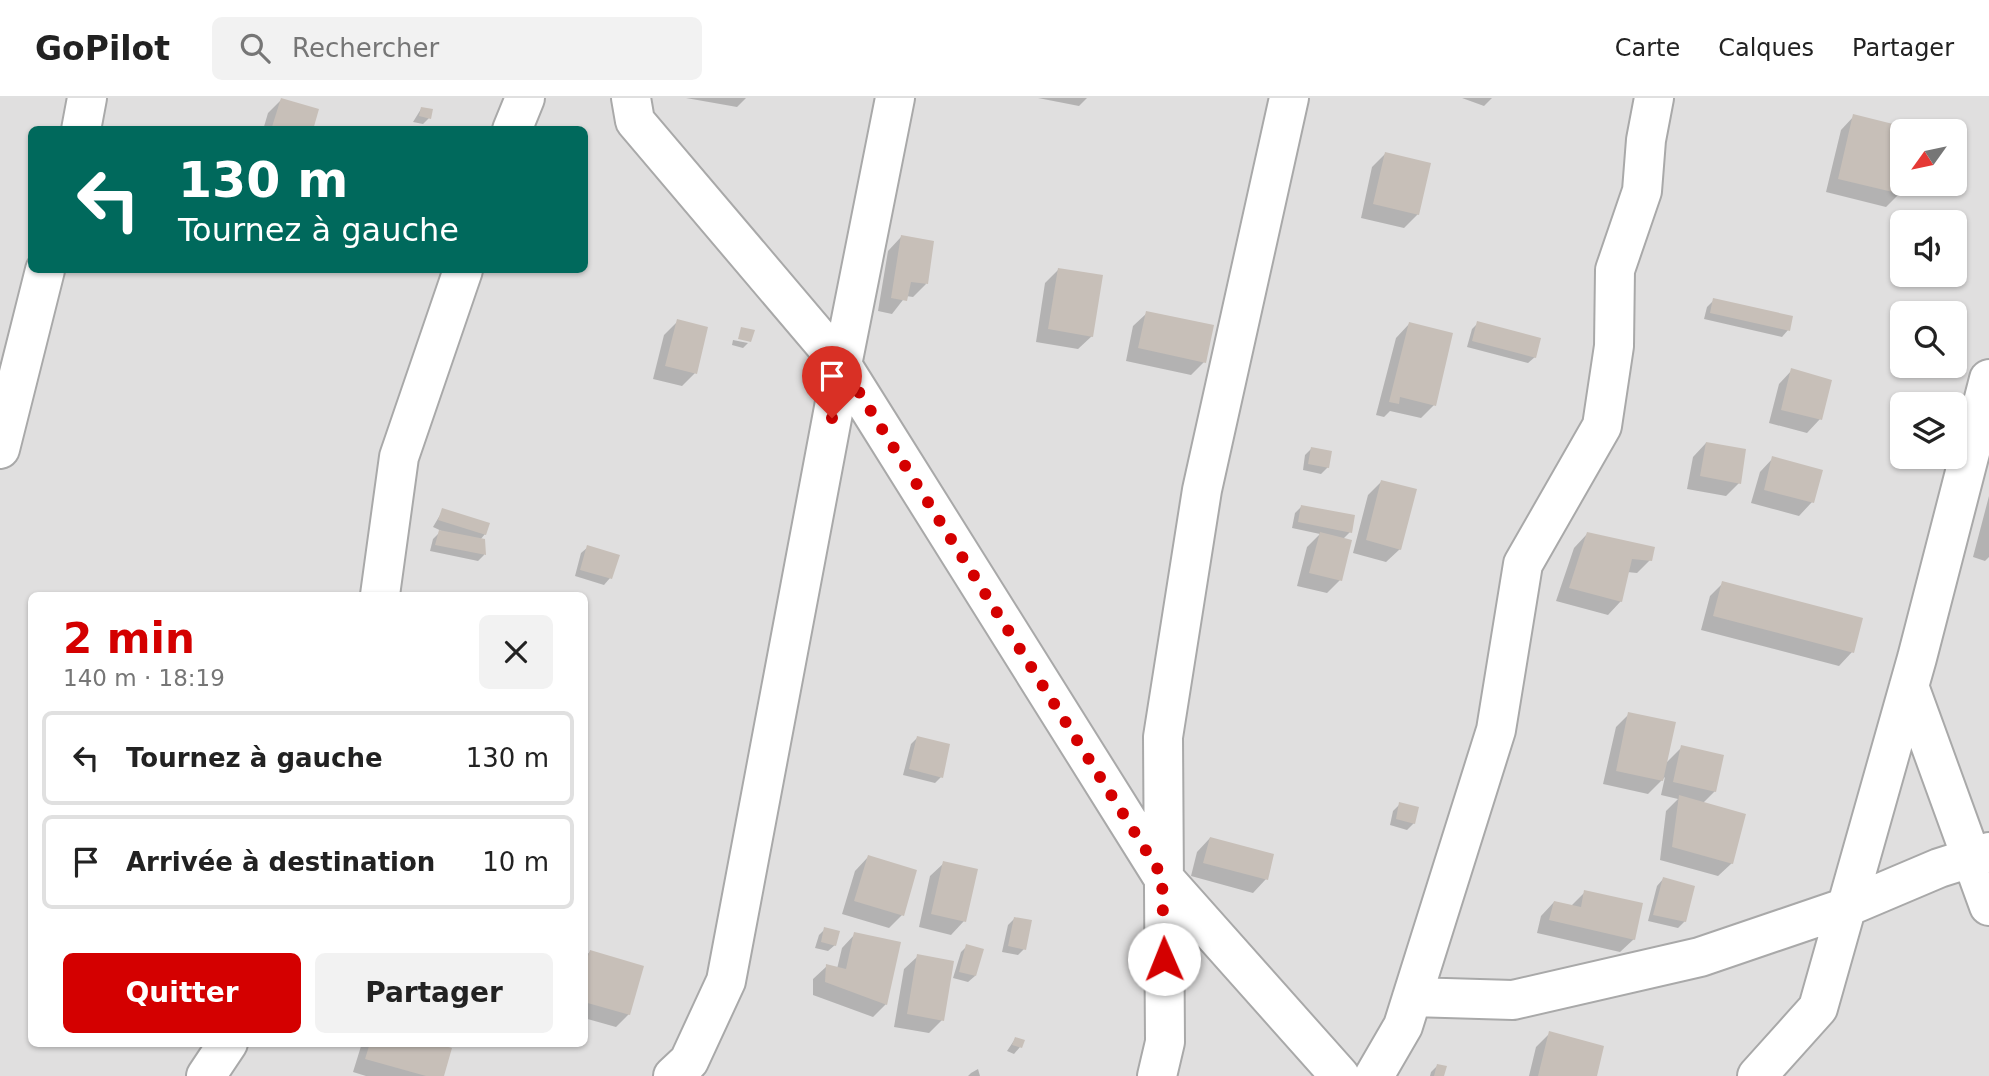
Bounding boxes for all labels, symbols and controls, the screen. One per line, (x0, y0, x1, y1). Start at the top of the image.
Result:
search box (212, 17, 702, 80)
text: GoPilot (35, 29, 170, 68)
icon: search (236, 29, 274, 67)
text: Rechercher (292, 33, 439, 63)
text: Carte (1615, 34, 1680, 62)
text: Calques (1718, 34, 1814, 62)
text: Partager (1852, 34, 1954, 62)
north arrow (1890, 119, 1967, 196)
map controls (1890, 119, 1967, 469)
text: 130 m (178, 152, 348, 209)
icon: left (63, 154, 154, 245)
button: sound (1890, 210, 1967, 287)
text: Tournez à gauche (178, 211, 459, 249)
button: search (1890, 301, 1967, 378)
pin (802, 346, 862, 418)
icon: arrive (813, 357, 851, 395)
button: layers (1890, 392, 1967, 469)
text: 2 min (63, 614, 195, 663)
button: close (479, 615, 553, 689)
text: 140 m · 18:19 (63, 665, 225, 691)
icon: left (67, 739, 105, 777)
text: Tournez à gauche (126, 743, 383, 773)
text: 130 m (466, 743, 549, 773)
icon: arrive (67, 843, 105, 881)
text: Arrivée à destination (126, 847, 435, 877)
text: 10 m (482, 847, 549, 877)
position arrow (1127, 922, 1201, 996)
button: Quitter (63, 953, 301, 1033)
button: Partager (315, 953, 553, 1033)

